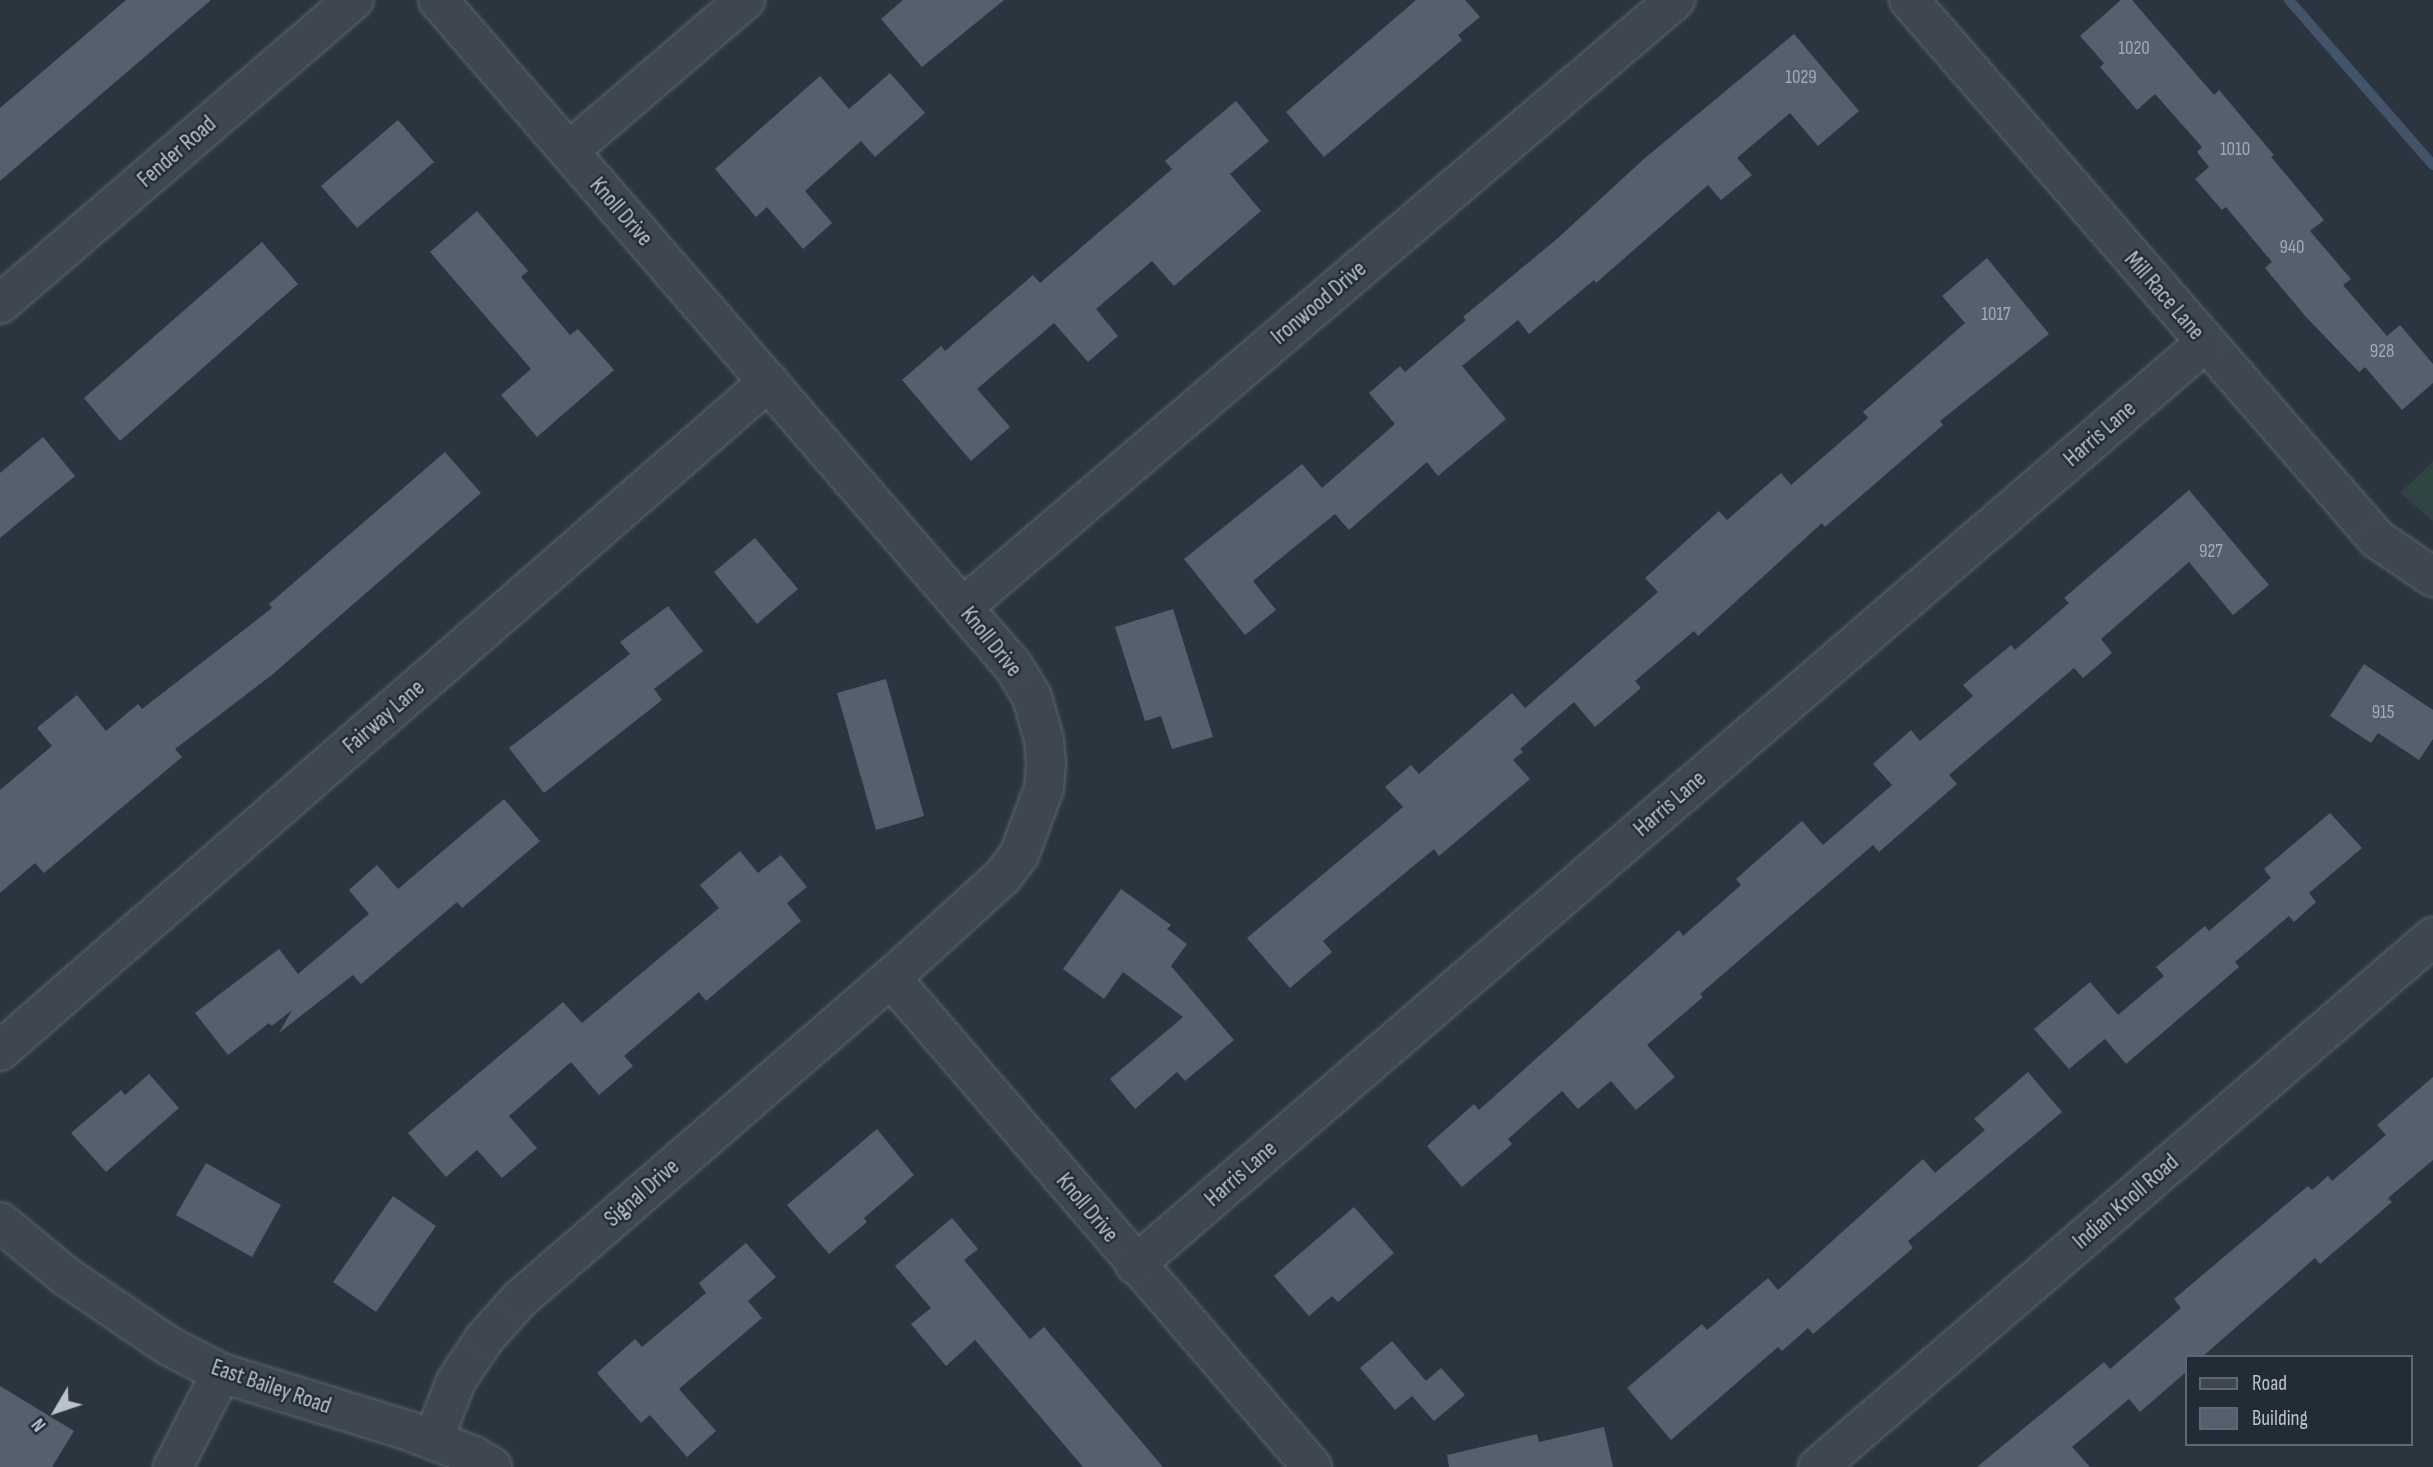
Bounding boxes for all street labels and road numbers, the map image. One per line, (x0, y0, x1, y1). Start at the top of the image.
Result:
street label: Fender Road (132, 110, 222, 194)
street label: Knoll Drive (584, 172, 658, 252)
street label: Mill Race Lane (2118, 246, 2210, 346)
street label: Ironwood Drive (1266, 255, 1372, 351)
street label: Harris Lane (2058, 395, 2142, 473)
street label: Knoll Drive (954, 601, 1028, 683)
street label: Fairway Lane (338, 674, 430, 760)
street label: Harris Lane (1628, 765, 1712, 843)
street label: Harris Lane (1199, 1135, 1283, 1213)
street label: Indian Knoll Road (2068, 1149, 2184, 1255)
street label: Signal Drive (599, 1153, 685, 1233)
street label: Knoll Drive (1050, 1168, 1124, 1248)
street label: East Bailey Road (208, 1354, 334, 1420)

